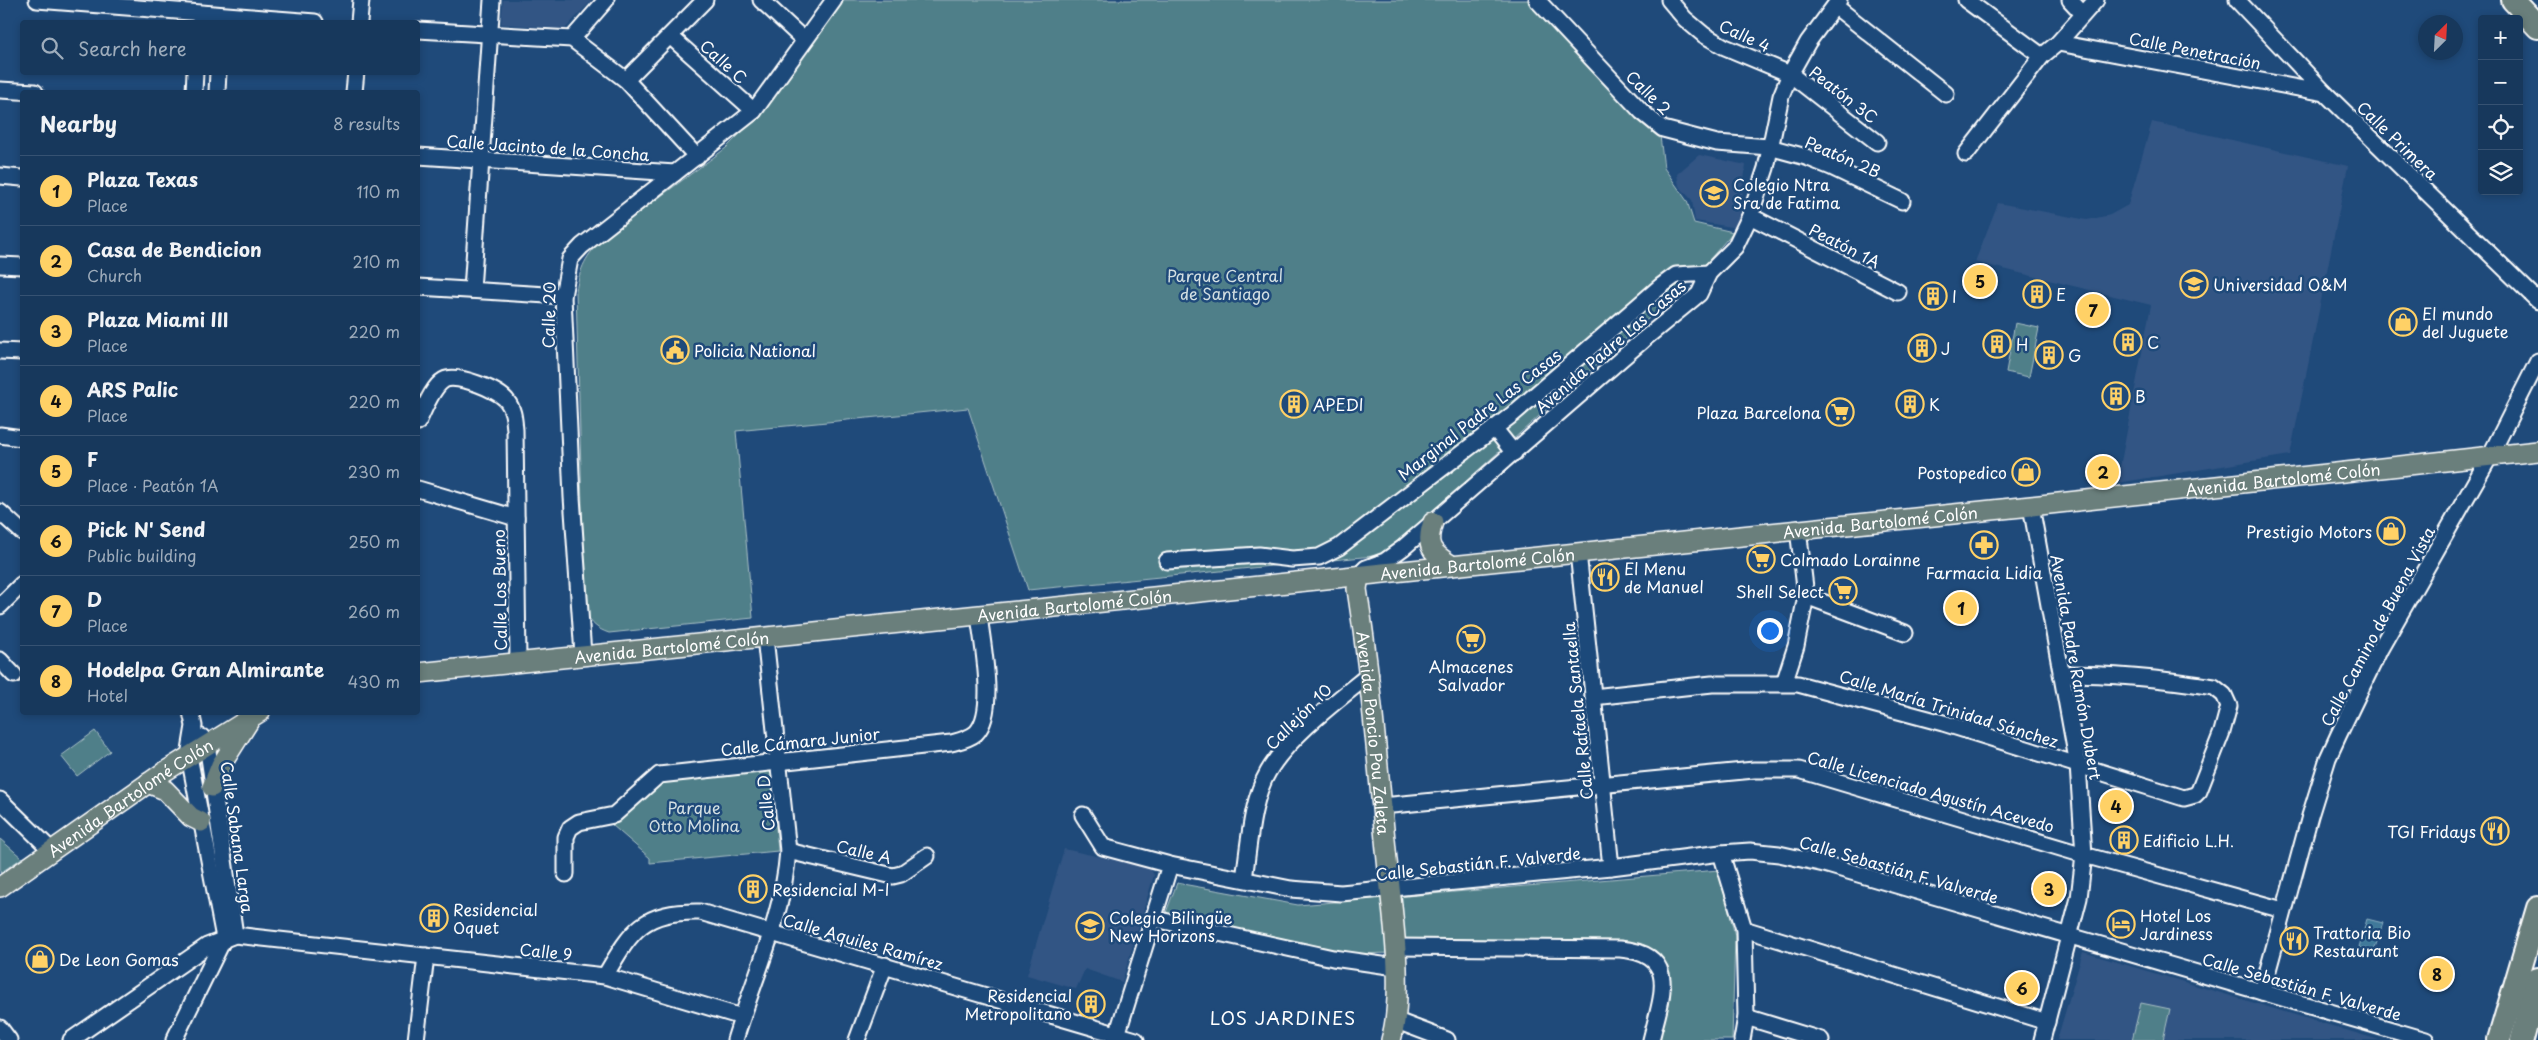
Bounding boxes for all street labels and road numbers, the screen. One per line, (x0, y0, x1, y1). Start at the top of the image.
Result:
street label: Calle 4 (1715, 13, 1775, 57)
street label: Calle Penetración (2127, 25, 2263, 75)
street label: Calle C (695, 33, 753, 89)
street label: Peatón 3C (1805, 60, 1883, 128)
street label: Calle 2 (1621, 64, 1677, 120)
street label: Calle Primera (2352, 95, 2444, 185)
street label: Calle Jacinto de la Concha (446, 128, 650, 166)
street label: Peatón 2B (1801, 129, 1885, 183)
street label: Peatón 1A (1805, 217, 1885, 273)
street label: Avenida Padre Las Casas (1529, 274, 1691, 418)
street label: Calle 20 (535, 281, 561, 349)
street label: Marginal Padre Las Casas (1392, 343, 1566, 485)
street label: Avenida Bartolomé Colón (2184, 456, 2382, 501)
street label: Avenida Bartolomé Colón (1782, 500, 1979, 544)
street label: Calle Camino de Buena Vista (2314, 522, 2440, 730)
street label: Calle Los Bueno (486, 529, 512, 651)
street label: Avenida Bartolomé Colón (1379, 541, 1576, 585)
street label: Avenida Padre Ramón Dubert (2045, 552, 2109, 782)
street label: Avenida Bartolomé Colón (976, 583, 1173, 627)
street label: Calle Rafaela Santaella (1556, 621, 1598, 801)
street label: Avenida Bartolomé Colón (573, 625, 770, 669)
street label: Avenida Poncio Pou Zaleta (1351, 630, 1397, 836)
street label: Calle María Trinidad Sánchez (1836, 663, 2062, 753)
street label: Callejón 10 (1259, 677, 1337, 755)
street label: Calle Cámara Junior (719, 721, 881, 761)
street label: Avenida Bartolomé Colón (42, 732, 218, 862)
street label: Calle Licenciado Agustín Acevedo (1805, 744, 2058, 838)
street label: Calle Sabana Larga (215, 760, 261, 914)
street label: Calle D (750, 774, 780, 832)
street label: Calle Sebastián F. Valverde (1797, 829, 2001, 909)
street label: Calle A (834, 833, 894, 869)
street label: Calle Sebastián F. Valverde (1374, 840, 1582, 886)
street label: Calle Aquiles Ramírez (780, 907, 946, 975)
street label: Calle 9 (518, 936, 574, 966)
street label: Calle Sebastián F. Valverde (2200, 946, 2404, 1026)

